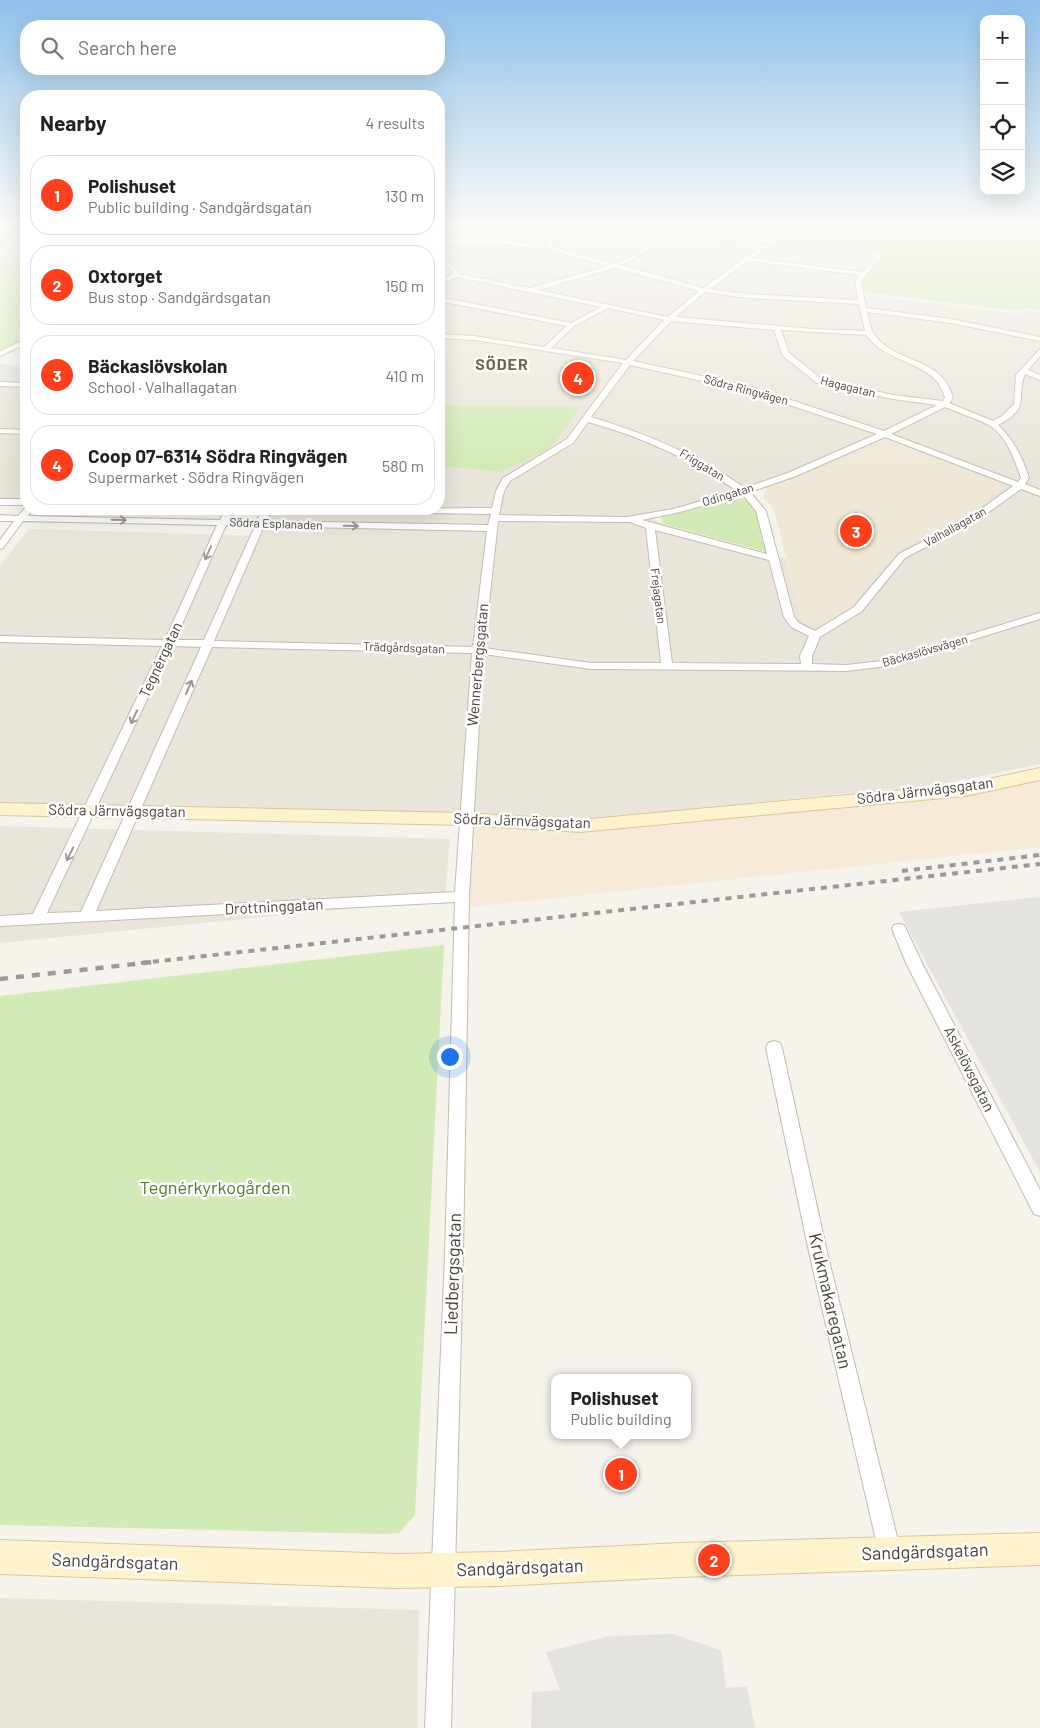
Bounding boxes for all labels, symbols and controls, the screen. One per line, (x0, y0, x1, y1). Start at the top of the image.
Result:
map controls (980, 15, 1025, 195)
button: + (980, 15, 1025, 60)
search box (20, 20, 445, 75)
icon: search (38, 34, 66, 62)
text: Search here (78, 36, 177, 59)
button: − (980, 60, 1025, 105)
button: locate (980, 105, 1025, 150)
text: Nearby (40, 110, 106, 135)
text: 4 results (365, 113, 425, 132)
button: layers (980, 150, 1025, 195)
text: Polishuset (88, 174, 176, 197)
text: 1 (54, 186, 60, 205)
text: 130 m (385, 186, 424, 205)
text: Public building · Sandgärdsgatan (88, 197, 312, 216)
text: Oxtorget (88, 264, 162, 287)
text: 2 (53, 276, 61, 295)
text: 150 m (385, 276, 424, 295)
text: Bus stop · Sandgärdsgatan (88, 287, 271, 306)
text: Bäckaslövskolan (88, 354, 227, 377)
district label: SÖDER (475, 354, 529, 373)
pin: 4 (562, 359, 594, 397)
text: 3 (53, 366, 61, 385)
text: 410 m (386, 366, 424, 385)
street label: Södra Ringvägen (702, 371, 790, 407)
street label: Hagagatan (819, 372, 877, 400)
text: School · Valhallagatan (88, 377, 237, 396)
text: Coop 07-6314 Södra Ringvägen (88, 444, 347, 467)
street label: Friggatan (677, 445, 728, 483)
text: 4 (52, 456, 62, 475)
text: 580 m (382, 456, 424, 475)
text: Supermarket · Södra Ringvägen (88, 467, 304, 486)
street label: Odingatan (700, 480, 755, 508)
street label: Valhallagatan (921, 503, 988, 549)
pin: 3 (840, 512, 872, 550)
street label: Södra Esplanaden (229, 514, 323, 532)
one-way arrow (110, 516, 126, 525)
one-way arrow (342, 521, 359, 531)
one-way arrow (203, 545, 213, 560)
street label: Frejagatan (649, 567, 669, 624)
street label: Wennerbergsgatan (463, 603, 491, 727)
street label: Tegnérgatan (135, 619, 185, 700)
street label: Bäckaslövsvägen (880, 631, 969, 669)
street label: Trädgårdsgatan (363, 639, 445, 655)
one-way arrow (185, 680, 195, 695)
one-way arrow (129, 709, 138, 724)
street label: Södra Järnvägsgatan (856, 773, 994, 807)
street label: Södra Järnvägsgatan (48, 800, 186, 820)
street label: Södra Järnvägsgatan (453, 809, 591, 831)
one-way arrow (64, 847, 74, 862)
street label: Drottninggatan (224, 894, 324, 918)
street label: Askelövsgatan (941, 1023, 999, 1114)
your location (437, 1044, 463, 1070)
park label: Tegnérkyrkogården (140, 1176, 290, 1198)
street label: Liedbergsgatan (439, 1212, 465, 1335)
street label: Krukmakaregatan (805, 1231, 857, 1371)
popup (551, 1374, 691, 1439)
text: Polishuset (570, 1386, 658, 1409)
text: Public building (570, 1409, 672, 1428)
pin: 1 (605, 1455, 637, 1493)
street label: Sandgärdsgatan (861, 1538, 989, 1564)
pin: 2 (698, 1541, 730, 1579)
street label: Sandgärdsgatan (51, 1548, 179, 1574)
street label: Sandgärdsgatan (456, 1554, 584, 1580)

